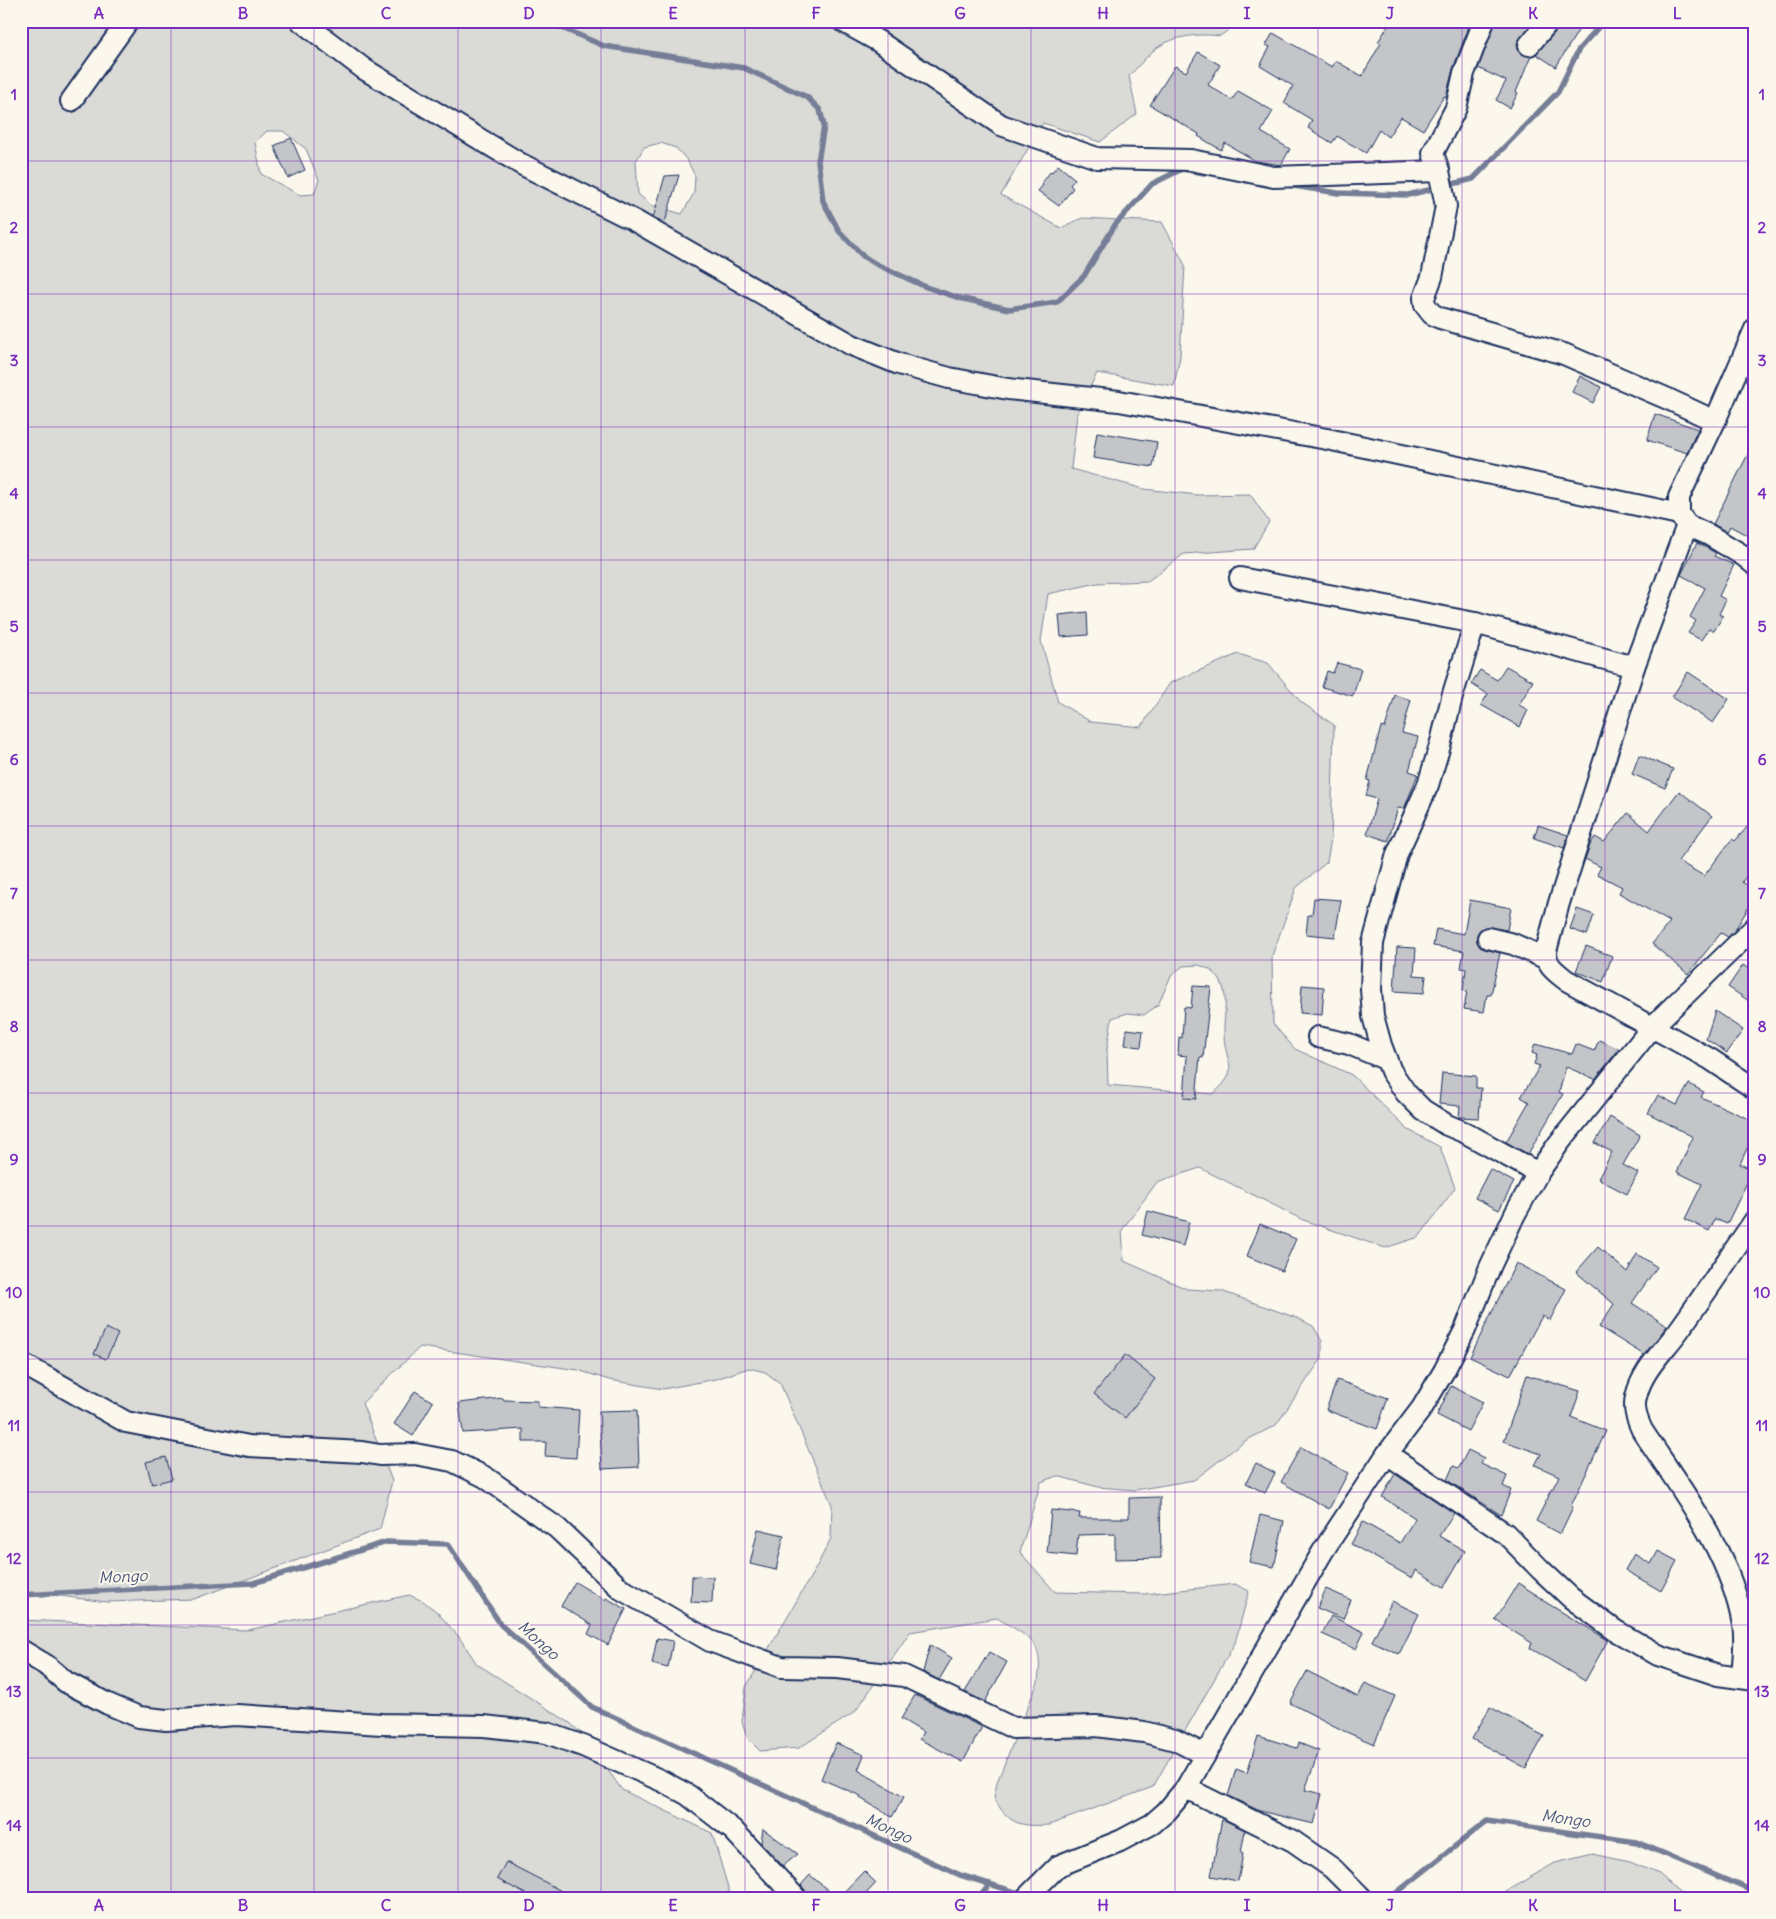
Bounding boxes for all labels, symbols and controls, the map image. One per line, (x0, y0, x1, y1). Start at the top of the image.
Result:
text: A (94, 3, 104, 23)
text: B (238, 3, 249, 23)
text: C (381, 3, 392, 23)
text: D (523, 3, 535, 23)
text: E (668, 3, 678, 23)
text: F (811, 3, 821, 23)
text: G (954, 3, 966, 23)
text: H (1097, 3, 1109, 23)
text: I (1244, 3, 1251, 23)
text: J (1386, 3, 1395, 23)
text: K (1528, 3, 1538, 23)
text: L (1673, 3, 1682, 23)
text: 1 (11, 84, 17, 104)
text: 1 (1759, 84, 1765, 104)
text: 2 (10, 217, 19, 237)
text: 2 (1758, 217, 1767, 237)
text: 3 (9, 350, 19, 370)
text: 3 (1757, 350, 1767, 370)
text: 4 (9, 483, 19, 503)
text: 4 (1757, 483, 1767, 503)
text: 5 (9, 616, 19, 636)
text: 5 (1757, 616, 1767, 636)
text: 6 (9, 749, 19, 769)
text: 6 (1757, 749, 1767, 769)
text: 7 (10, 883, 18, 903)
text: 7 (1758, 883, 1766, 903)
text: 8 (9, 1016, 19, 1036)
text: 8 (1757, 1016, 1767, 1036)
text: 9 (9, 1149, 19, 1169)
text: 9 (1757, 1149, 1767, 1169)
text: 10 (6, 1282, 22, 1302)
text: 10 (1754, 1282, 1770, 1302)
text: 11 (8, 1415, 20, 1435)
text: 11 (1756, 1415, 1768, 1435)
text: 12 (6, 1548, 22, 1568)
text: 12 (1754, 1548, 1770, 1568)
water label: Mongo (98, 1565, 149, 1587)
water label: Mongo (514, 1616, 565, 1665)
text: 13 (6, 1681, 22, 1701)
text: 13 (1754, 1681, 1770, 1701)
water label: Mongo (1540, 1805, 1593, 1831)
water label: Mongo (863, 1809, 916, 1848)
text: 14 (6, 1815, 22, 1835)
text: 14 (1754, 1815, 1770, 1835)
text: A (94, 1895, 104, 1915)
text: B (238, 1895, 249, 1915)
text: C (381, 1895, 392, 1915)
text: D (523, 1895, 535, 1915)
text: E (668, 1895, 678, 1915)
text: F (811, 1895, 821, 1915)
text: G (954, 1895, 966, 1915)
text: H (1097, 1895, 1109, 1915)
text: I (1244, 1895, 1251, 1915)
text: J (1386, 1895, 1395, 1915)
text: K (1528, 1895, 1538, 1915)
text: L (1673, 1895, 1682, 1915)

